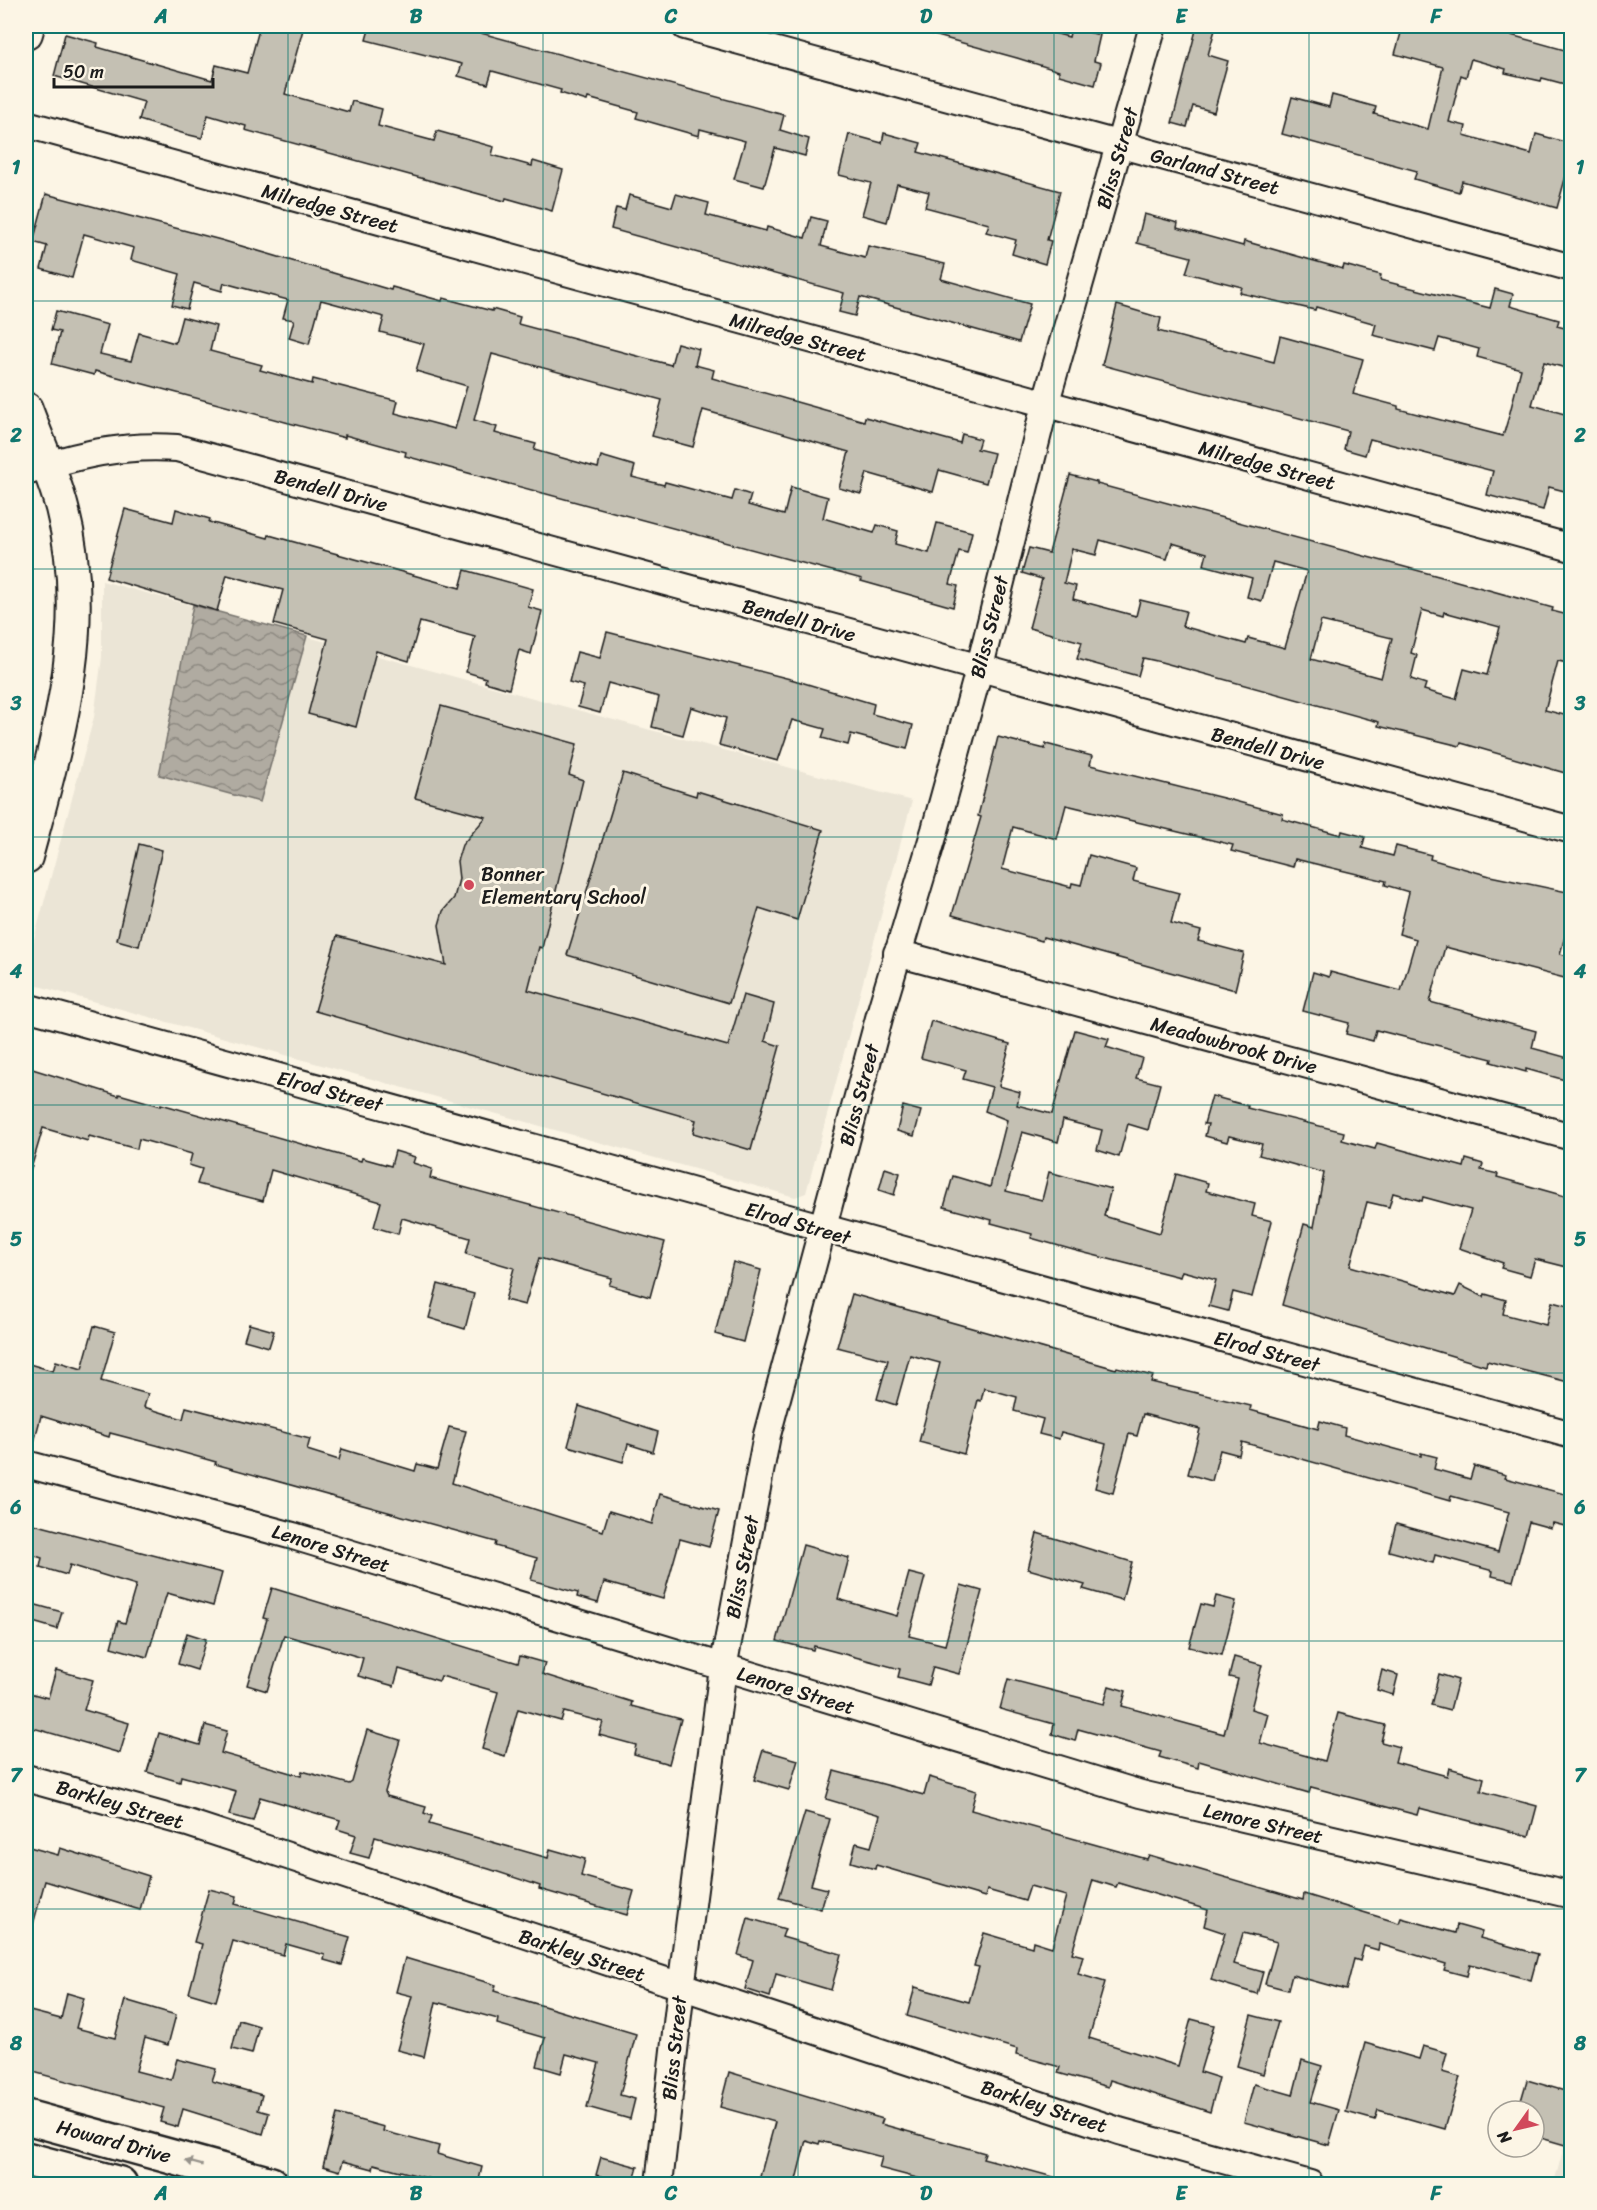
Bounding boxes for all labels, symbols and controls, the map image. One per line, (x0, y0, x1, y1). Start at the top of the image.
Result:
text: A (153, 0, 168, 34)
text: B (410, 0, 423, 34)
text: C (664, 0, 678, 34)
text: D (920, 0, 933, 34)
text: E (1175, 0, 1188, 34)
text: F (1430, 0, 1443, 34)
scale bar (54, 51, 213, 89)
text: 50 m (63, 56, 104, 88)
street label: Bliss Street (1086, 102, 1149, 213)
street label: Garland Street (1147, 138, 1283, 206)
text: 1 (12, 150, 21, 185)
text: 1 (1576, 150, 1585, 185)
street label: Milredge Street (258, 173, 402, 244)
street label: Milredge Street (726, 302, 870, 373)
text: 2 (9, 418, 22, 453)
text: 2 (1573, 418, 1586, 453)
street label: Milredge Street (1195, 430, 1339, 501)
street label: Bendell Drive (270, 459, 392, 522)
street label: Bliss Street (960, 571, 1019, 682)
street label: Bendell Drive (738, 589, 860, 652)
text: 3 (10, 686, 22, 721)
text: 3 (1574, 686, 1586, 721)
street label: Bendell Drive (1207, 717, 1329, 780)
place label: Bonner Elementary School (481, 857, 646, 915)
marker: Bonner Elementary School (462, 878, 476, 892)
text: 4 (9, 954, 23, 989)
text: 4 (1573, 954, 1587, 989)
street label: Meadowbrook Drive (1147, 1006, 1321, 1085)
street label: Bliss Street (829, 1039, 890, 1150)
street label: Elrod Street (273, 1061, 388, 1123)
street label: Elrod Street (741, 1192, 856, 1255)
text: 5 (10, 1222, 22, 1257)
text: 5 (1574, 1222, 1586, 1257)
street label: Elrod Street (1210, 1321, 1325, 1383)
text: 6 (9, 1490, 22, 1525)
text: 6 (1573, 1490, 1586, 1525)
street label: Bliss Street (715, 1512, 770, 1622)
street label: Lenore Street (268, 1514, 394, 1583)
street label: Lenore Street (733, 1656, 859, 1725)
text: 7 (10, 1758, 23, 1793)
text: 7 (1574, 1758, 1587, 1793)
street label: Barkley Street (52, 1770, 188, 1839)
street label: Lenore Street (1200, 1793, 1326, 1854)
street label: Barkley Street (514, 1919, 650, 1992)
street label: Bliss Street (652, 1993, 697, 2102)
text: 8 (9, 2026, 23, 2061)
text: 8 (1573, 2026, 1587, 2061)
street label: Barkley Street (976, 2070, 1112, 2143)
north arrow (1486, 2099, 1546, 2159)
street label: Howard Drive (53, 2109, 175, 2174)
text: N (1488, 2124, 1520, 2151)
one-way arrow (185, 2158, 204, 2168)
text: A (153, 2176, 168, 2210)
text: B (410, 2176, 423, 2210)
text: C (664, 2176, 678, 2210)
text: D (920, 2176, 933, 2210)
text: E (1175, 2176, 1188, 2210)
text: F (1430, 2176, 1443, 2210)

